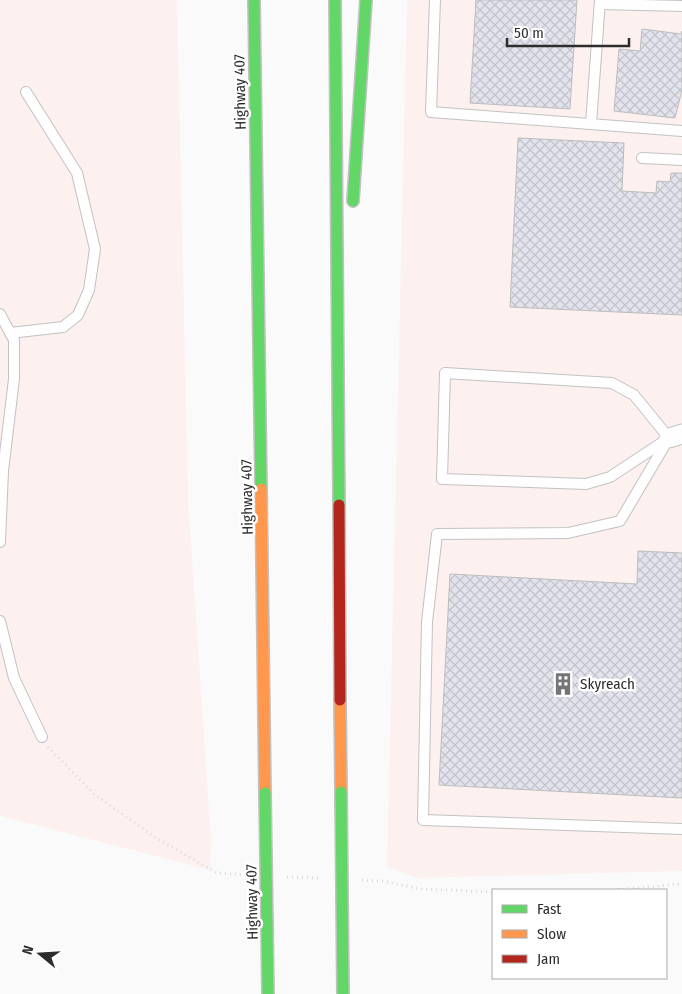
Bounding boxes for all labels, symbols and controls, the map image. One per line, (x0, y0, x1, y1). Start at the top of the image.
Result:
scale bar (507, 15, 630, 47)
text: 50 m (514, 24, 544, 42)
street label: Highway 407 (230, 54, 250, 130)
street label: Highway 407 (237, 459, 257, 535)
building icon: Skyreach (550, 671, 576, 697)
place label: Skyreach (580, 675, 635, 693)
street label: Highway 407 (242, 864, 262, 940)
legend (492, 889, 667, 979)
text: Fast (537, 900, 561, 918)
text: Slow (537, 925, 566, 943)
north arrow (15, 929, 65, 979)
text: N (19, 944, 37, 957)
text: Jam (537, 950, 560, 968)

